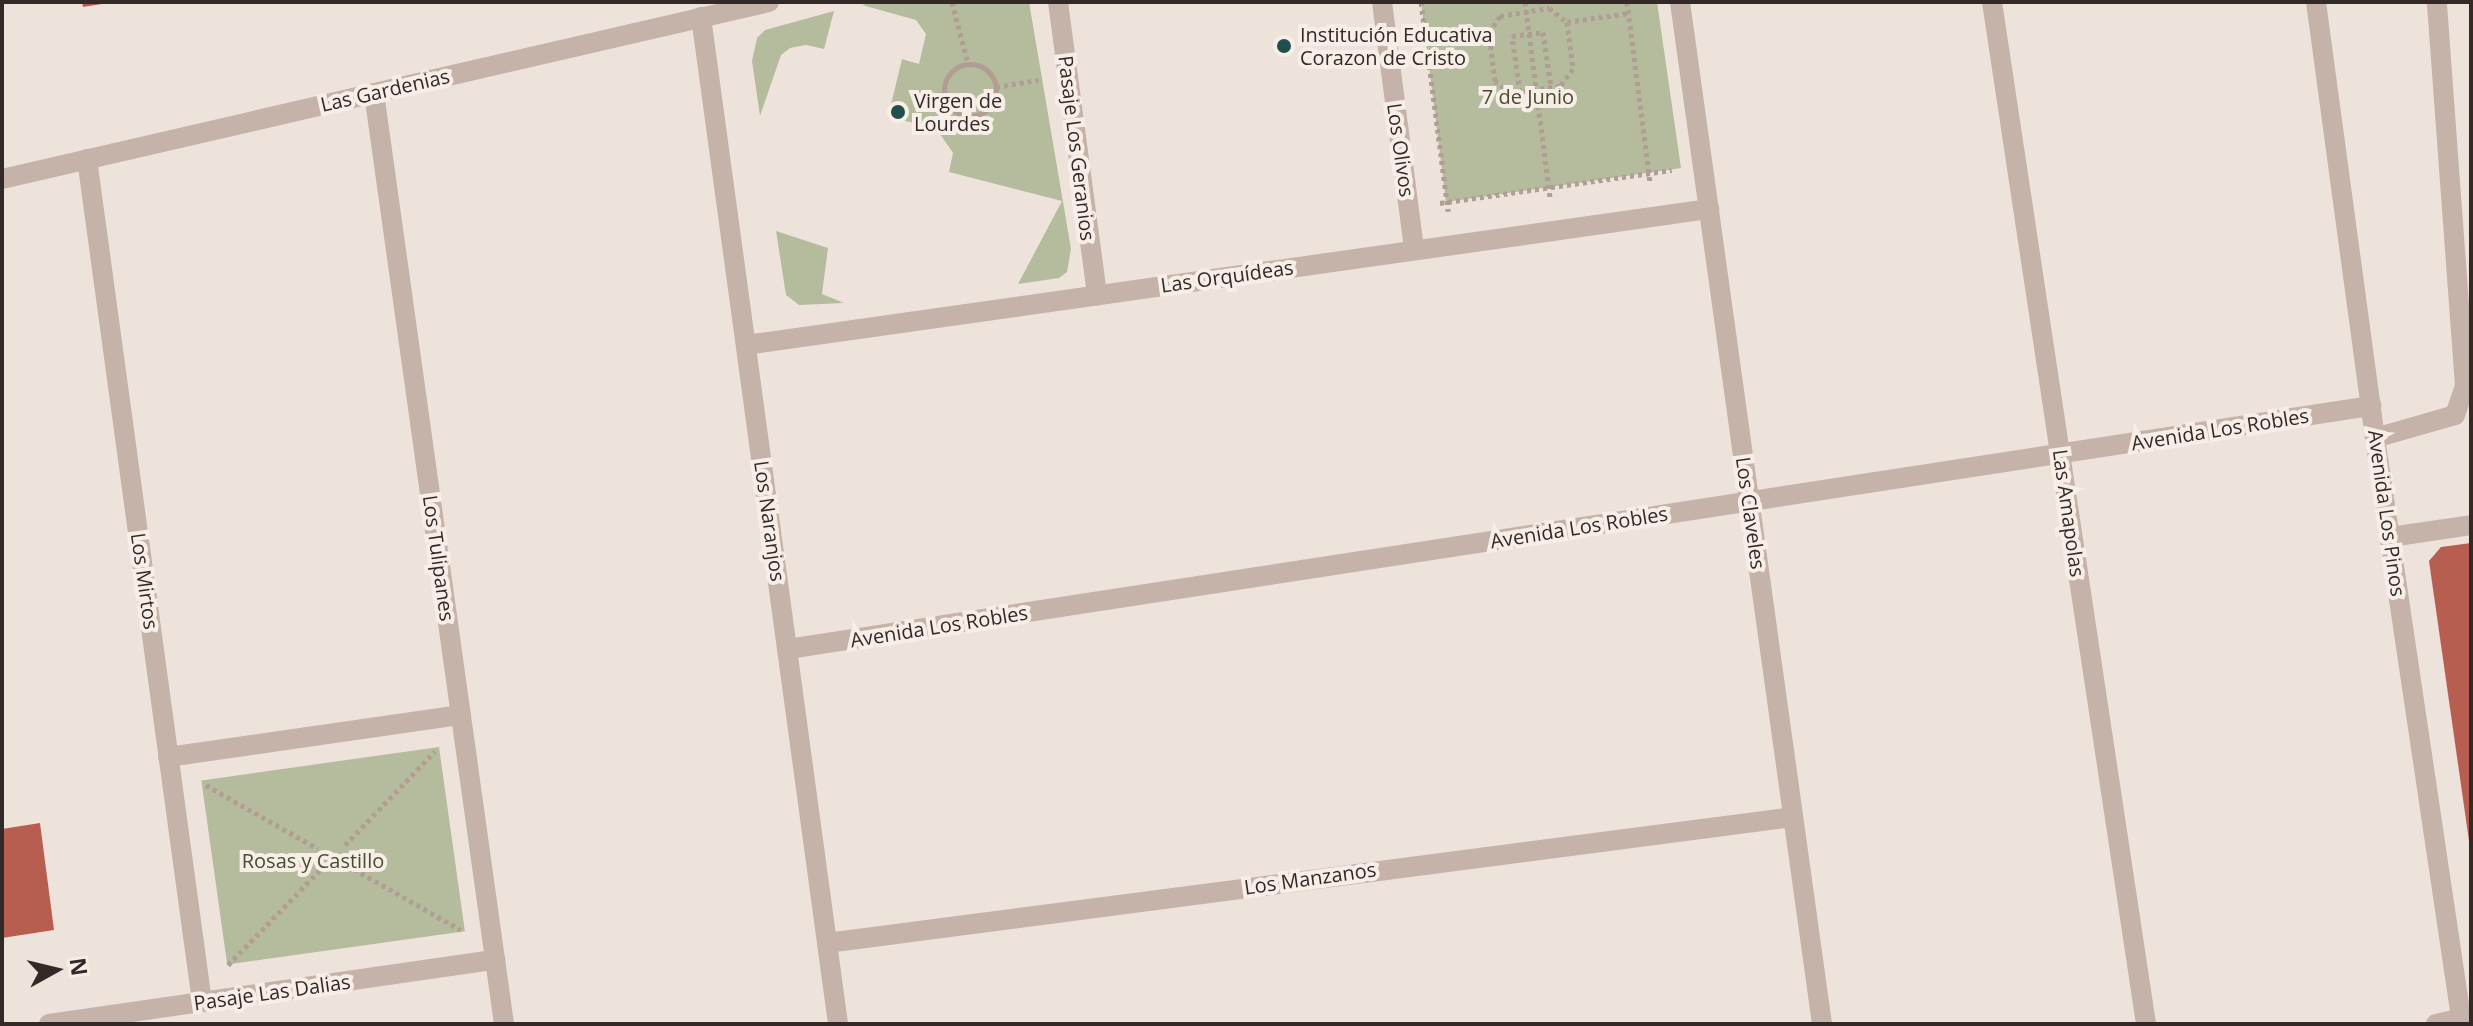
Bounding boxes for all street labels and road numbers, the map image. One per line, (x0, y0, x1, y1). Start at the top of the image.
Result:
street label: Pasaje Los Geranios (1054, 54, 1100, 242)
street label: Las Gardenias (318, 64, 452, 116)
street label: Los Olivos (1383, 102, 1419, 198)
street label: Las Orquídeas (1159, 255, 1295, 297)
street label: Avenida Los Robles (2130, 403, 2310, 455)
street label: Avenida Los Pinos (2363, 428, 2411, 598)
street label: Las Amapolas (2048, 448, 2090, 578)
street label: Los Claveles (1731, 455, 1771, 571)
street label: Los Naranjos (750, 459, 790, 583)
street label: Los Tulipanes (418, 493, 460, 623)
street label: Avenida Los Robles (1489, 501, 1669, 553)
street label: Los Mirtos (126, 531, 164, 631)
street label: Avenida Los Robles (849, 600, 1029, 652)
street label: Los Manzanos (1243, 857, 1377, 899)
street label: Pasaje Las Dalias (192, 969, 352, 1015)

